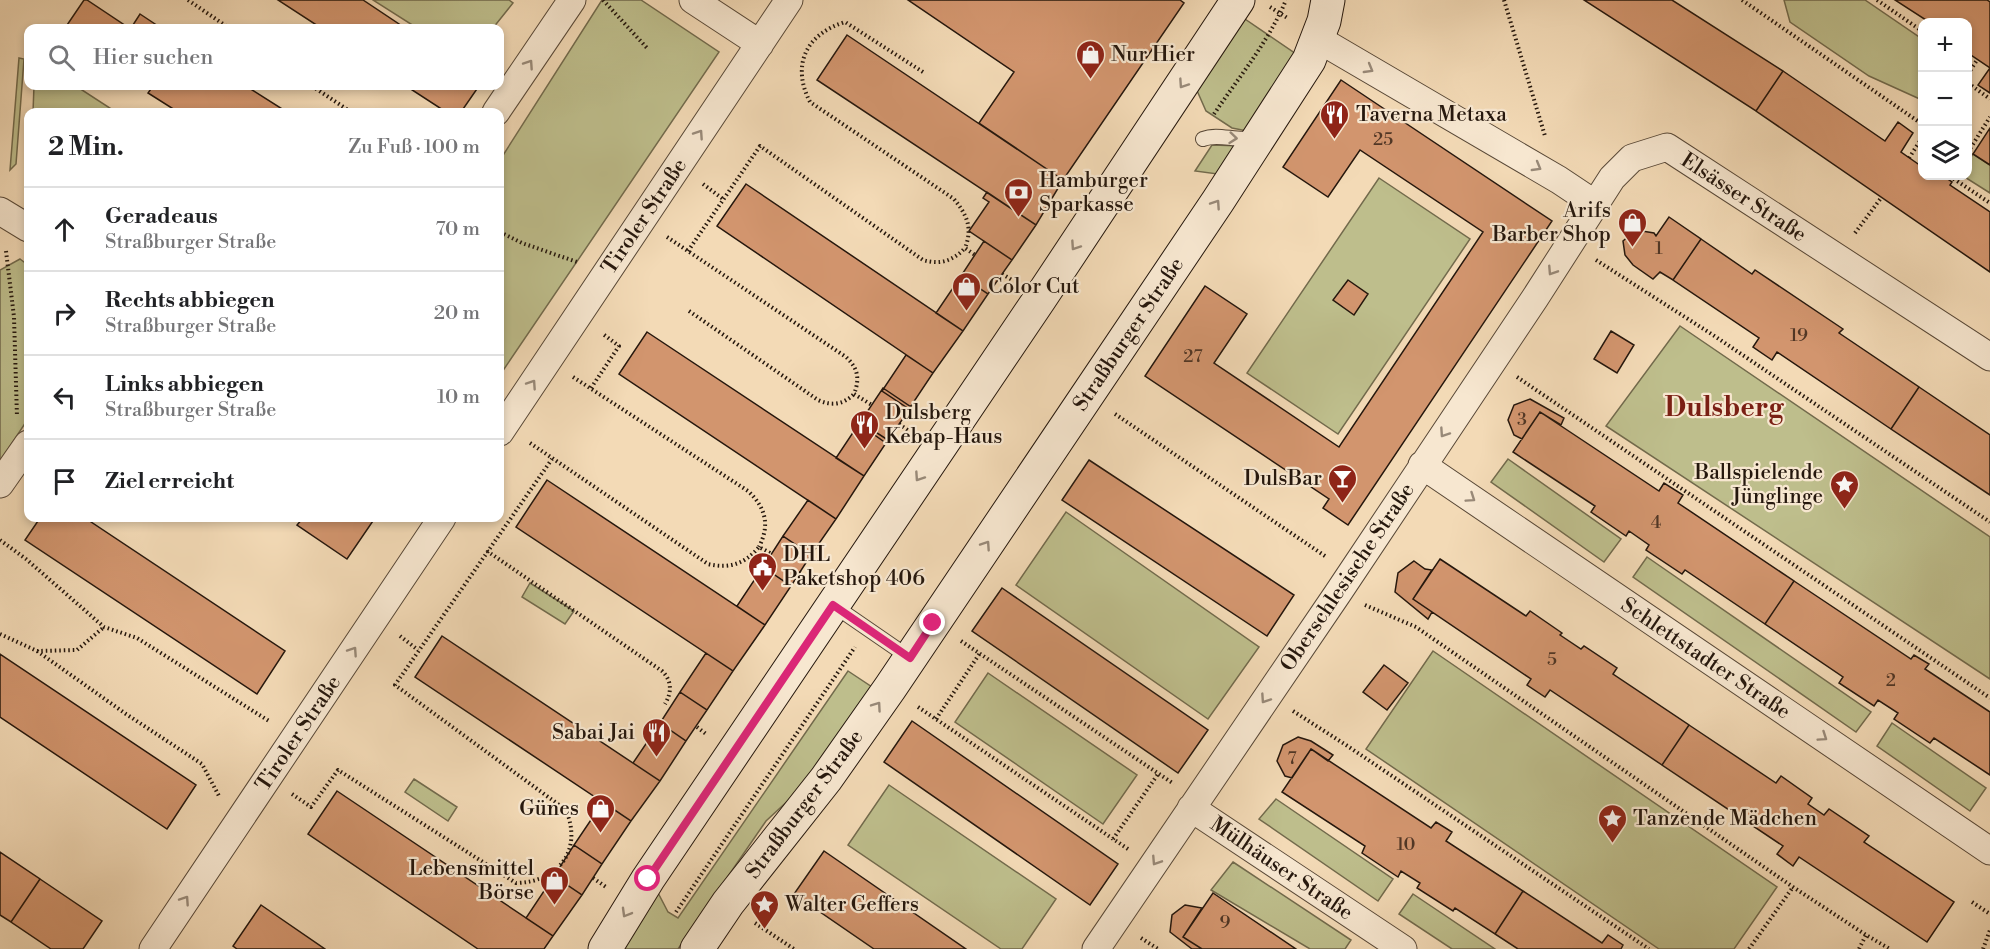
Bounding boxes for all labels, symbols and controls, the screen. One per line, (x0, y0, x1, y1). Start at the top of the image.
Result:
map controls (1918, 18, 1972, 180)
button: + (1918, 18, 1972, 72)
search box (24, 24, 504, 90)
shop icon: Nur Hier (1074, 38, 1106, 80)
icon: search (45, 41, 78, 74)
place label: Nur Hier (1111, 42, 1195, 68)
text: Hier suchen (93, 44, 213, 71)
one-way arrow (522, 60, 533, 71)
one-way arrow (1363, 61, 1373, 73)
button: − (1918, 72, 1972, 126)
one-way arrow (1180, 78, 1191, 89)
restaurant icon: Taverna Metaxa (1319, 98, 1351, 140)
place label: Taverna Metaxa (1356, 102, 1507, 128)
button: layers (1918, 126, 1972, 180)
house number: 25 (1373, 128, 1393, 151)
one-way arrow (692, 130, 703, 141)
text: 2 Min. (48, 131, 124, 163)
one-way arrow (1228, 131, 1237, 143)
text: Zu Fuß · 100 m (348, 135, 480, 160)
street label: Elsässer Straße (1676, 148, 1811, 248)
street label: Tiroler Straße (597, 154, 693, 279)
one-way arrow (1531, 160, 1541, 172)
place label: Hamburger Sparkasse (1039, 168, 1148, 218)
bank icon: Hamburger Sparkasse (1002, 176, 1034, 218)
place label: Arifs Barber Shop (1491, 198, 1611, 248)
one-way arrow (1209, 200, 1220, 211)
text: Geradeaus (105, 203, 218, 230)
shop icon: Arifs Barber Shop (1616, 206, 1648, 248)
icon: ahead (48, 213, 81, 246)
text: 70 m (436, 217, 480, 242)
text: Straßburger Straße (105, 230, 276, 255)
house number: 1 (1655, 237, 1663, 260)
one-way arrow (1071, 240, 1082, 251)
street label: Straßburger Straße (1068, 253, 1190, 416)
one-way arrow (1548, 264, 1559, 275)
shop icon: Color Cut (951, 270, 983, 312)
place label: Color Cut (988, 274, 1080, 300)
text: Rechts abbiegen (105, 287, 275, 314)
icon: right (48, 297, 81, 330)
text: 20 m (434, 301, 480, 326)
text: Straßburger Straße (105, 314, 276, 339)
house number: 19 (1790, 324, 1808, 347)
house number: 27 (1183, 345, 1203, 368)
text: Links abbiegen (105, 371, 264, 398)
one-way arrow (525, 379, 536, 390)
icon: left (48, 381, 81, 414)
text: 10 m (437, 385, 480, 410)
district label: Dulsberg (1665, 391, 1784, 425)
text: Straßburger Straße (105, 398, 276, 423)
place label: Dulsberg Kebap-Haus (885, 400, 1002, 450)
restaurant icon: Dulsberg Kebap-Haus (848, 408, 880, 450)
house number: 3 (1517, 408, 1527, 431)
one-way arrow (1440, 426, 1451, 437)
place label: Ballspielende Jünglinge (1693, 460, 1823, 510)
bar icon: DulsBar (1327, 462, 1359, 504)
icon: arrive (48, 465, 81, 498)
place label: DulsBar (1244, 466, 1322, 492)
text: Ziel erreicht (105, 468, 234, 495)
place icon: Ballspielende Jünglinge (1828, 468, 1860, 510)
one-way arrow (915, 471, 926, 482)
street label: Oberschlesische Straße (1275, 478, 1421, 677)
one-way arrow (1464, 491, 1475, 502)
house number: 4 (1651, 511, 1662, 534)
one-way arrow (979, 540, 990, 551)
place label: DHL Paketshop 406 (783, 542, 925, 592)
public building icon: DHL Paketshop 406 (746, 550, 778, 592)
street label: Schlettstadter Straße (1616, 592, 1795, 725)
route end (919, 609, 945, 635)
one-way arrow (345, 647, 356, 658)
house number: 5 (1547, 648, 1557, 671)
house number: 2 (1886, 669, 1896, 692)
street label: Tiroler Straße (251, 671, 347, 796)
one-way arrow (1260, 693, 1272, 703)
one-way arrow (870, 702, 881, 713)
restaurant icon: Sabai Jai (640, 716, 672, 758)
place label: Sabai Jai (552, 720, 635, 746)
street label: Straßburger Straße (740, 725, 869, 884)
one-way arrow (1817, 730, 1828, 741)
house number: 7 (1287, 747, 1297, 770)
shop icon: Günes (584, 792, 616, 834)
place label: Günes (519, 796, 579, 822)
place icon: Tanzende Mädchen (1596, 802, 1628, 844)
place label: Tanzende Mädchen (1633, 806, 1817, 832)
street label: Mülhäuser Straße (1205, 811, 1358, 926)
house number: 10 (1396, 833, 1416, 856)
one-way arrow (1153, 855, 1164, 866)
place label: Lebensmittel Börse (409, 856, 534, 906)
shop icon: Lebensmittel Börse (539, 864, 571, 906)
route start (634, 865, 660, 891)
place icon: Walter Geffers (748, 888, 780, 930)
place label: Walter Geffers (784, 892, 919, 918)
one-way arrow (178, 896, 189, 907)
one-way arrow (622, 907, 633, 918)
house number: 9 (1220, 911, 1231, 934)

